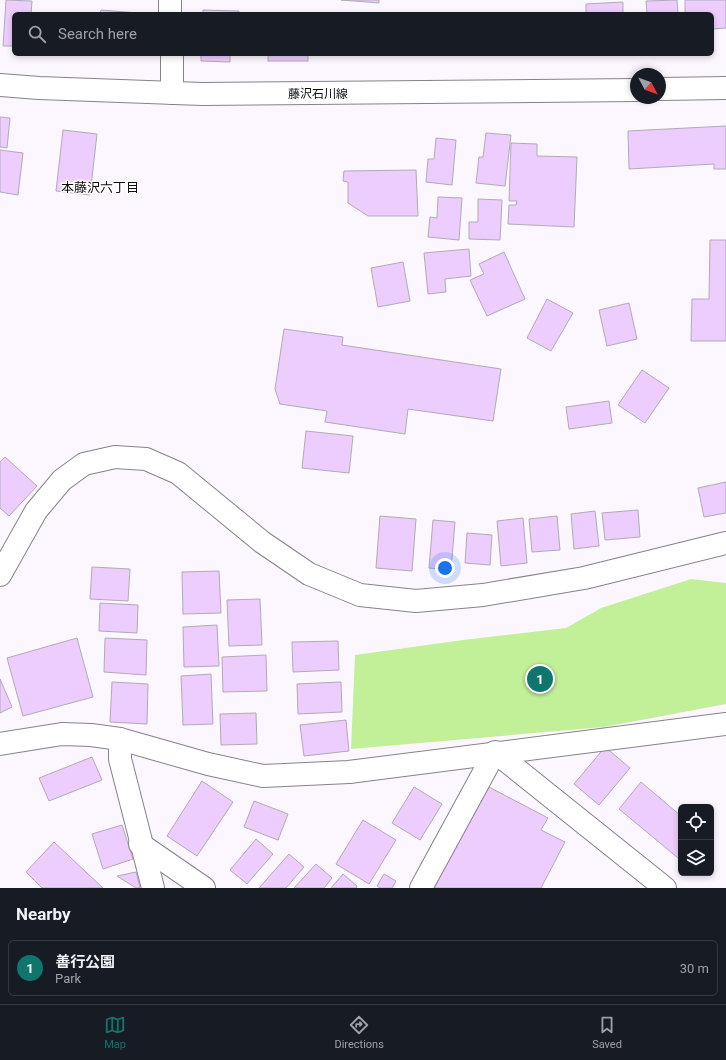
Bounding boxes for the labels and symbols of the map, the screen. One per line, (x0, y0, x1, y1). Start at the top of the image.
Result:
north arrow (630, 68, 666, 104)
street label: 藤沢石川線 (288, 87, 348, 101)
district label: 本藤沢六丁目 (61, 180, 139, 195)
your location (435, 558, 455, 578)
pin: 1 (527, 664, 553, 694)

